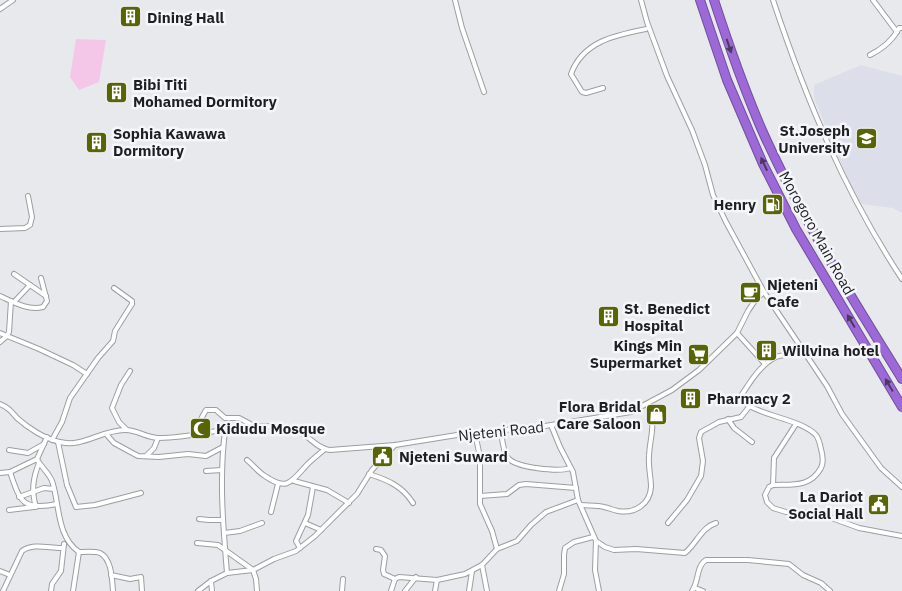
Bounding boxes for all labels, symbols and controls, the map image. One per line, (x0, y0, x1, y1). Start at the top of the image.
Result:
building icon: Dining Hall (119, 5, 143, 29)
place label: Dining Hall (147, 8, 225, 27)
one-way arrow (725, 39, 733, 54)
place label: Bibi Titi Mohamed Dormitory (133, 75, 277, 111)
building icon: Bibi Titi Mohamed Dormitory (105, 81, 129, 105)
place label: St.Joseph University (778, 121, 850, 157)
place label: Sophia Kawawa Dormitory (113, 124, 226, 160)
school or university icon: St.Joseph University (854, 127, 878, 151)
building icon: Sophia Kawawa Dormitory (85, 130, 109, 154)
one-way arrow (759, 157, 767, 171)
street label: Morogoro Main Road (775, 168, 859, 298)
fuel station icon: Henry (760, 192, 784, 216)
place label: Henry (714, 195, 756, 214)
place label: Njeteni Cafe (767, 275, 818, 311)
cafe icon: Njeteni Cafe (739, 281, 763, 305)
place label: St. Benedict Hospital (624, 299, 710, 335)
building icon: St. Benedict Hospital (596, 305, 620, 329)
one-way arrow (846, 315, 855, 328)
place label: Kings Min Supermarket (590, 336, 682, 372)
building icon: Willvina hotel (754, 338, 778, 362)
place label: Willvina hotel (782, 341, 880, 360)
supermarket icon: Kings Min Supermarket (686, 342, 710, 366)
one-way arrow (884, 379, 893, 392)
building icon: Pharmacy 2 (679, 386, 703, 410)
place label: Pharmacy 2 (707, 389, 791, 408)
place label: Flora Bridal Care Saloon (556, 397, 641, 433)
shop icon: Flora Bridal Care Saloon (645, 403, 669, 427)
mosque icon: Kidudu Mosque (188, 416, 212, 440)
street label: Njeteni Road (457, 417, 545, 445)
place label: Kidudu Mosque (216, 419, 325, 438)
public building icon: Njeteni Suward (371, 444, 395, 468)
place label: Njeteni Suward (399, 447, 508, 466)
place label: La Dariot Social Hall (788, 487, 863, 523)
public building icon: La Dariot Social Hall (867, 493, 891, 517)

